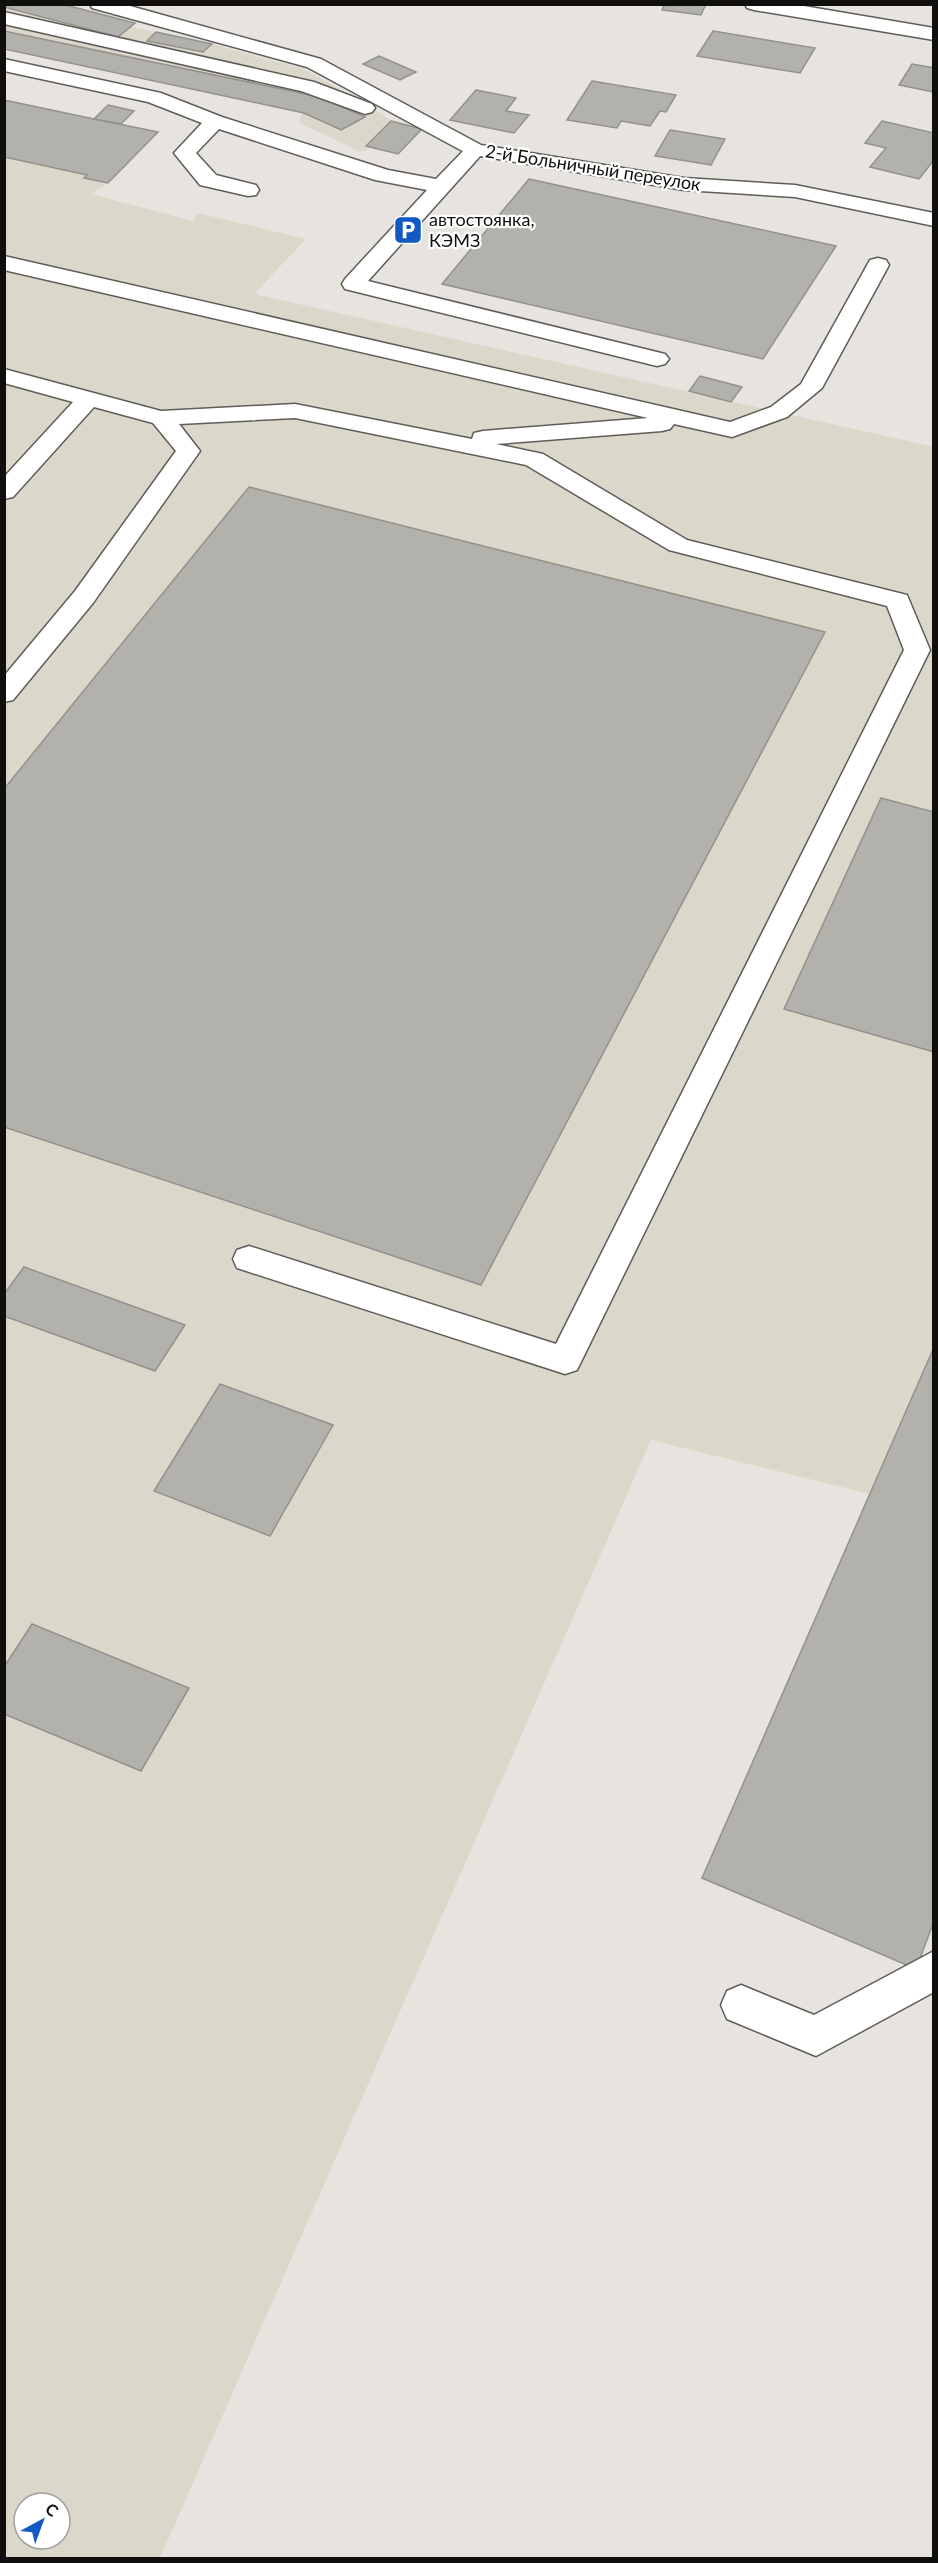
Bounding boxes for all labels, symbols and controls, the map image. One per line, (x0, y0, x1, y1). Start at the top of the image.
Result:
street label: 2-й Больничный переулок (484, 139, 703, 195)
place label: автостоянка, КЭМЗ (429, 208, 534, 251)
parking icon: автостоянка, КЭМЗ (392, 214, 424, 246)
north arrow (12, 2491, 72, 2551)
text: С (42, 2499, 63, 2520)

